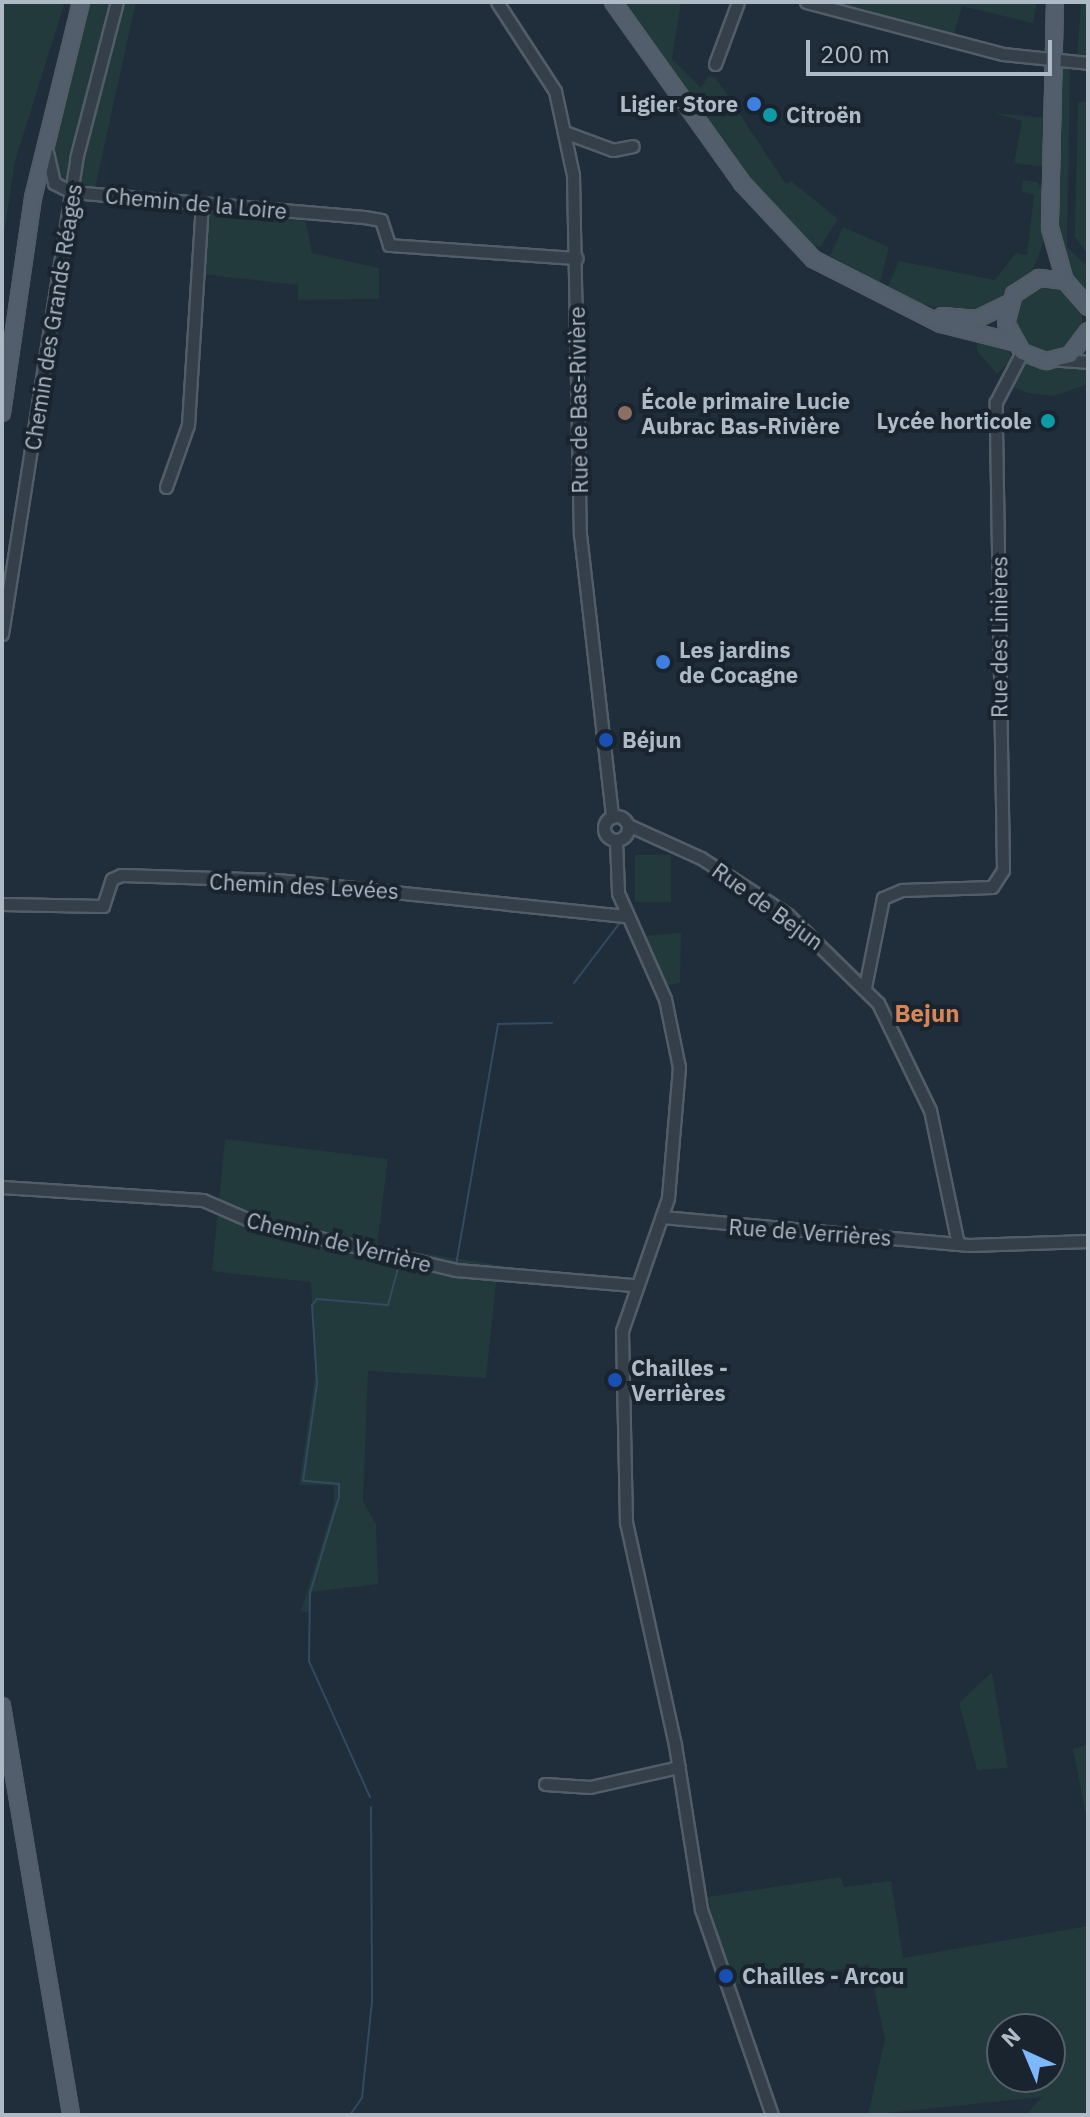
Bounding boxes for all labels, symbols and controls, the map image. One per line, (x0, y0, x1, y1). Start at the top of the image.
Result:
scale bar (810, 24, 1056, 74)
text: 200 m (820, 38, 890, 70)
place label: Ligier Store (620, 91, 738, 117)
marker: Ligier Store (745, 95, 763, 113)
place label: Citroën (786, 102, 862, 128)
marker: Citroën (761, 106, 779, 124)
street label: Chemin des Grands Réages (19, 182, 87, 452)
street label: Chemin de la Loire (104, 182, 288, 224)
street label: Rue de Bas-Rivière (563, 306, 593, 494)
place label: École primaire Lucie Aubrac Bas-Rivière (641, 387, 850, 438)
marker: École primaire Lucie Aubrac Bas-Rivière (616, 404, 634, 422)
place label: Lycée horticole (876, 408, 1032, 434)
marker: Lycée horticole (1039, 412, 1057, 430)
street label: Rue des Linières (986, 556, 1012, 718)
place label: Les jardins de Cocagne (679, 636, 798, 688)
marker: Les jardins de Cocagne (654, 653, 672, 671)
place label: Béjun (622, 727, 682, 753)
marker: Béjun (597, 731, 615, 749)
street label: Rue de Bejun (707, 857, 829, 955)
street label: Chemin des Levées (209, 868, 399, 904)
district label: Bejun (895, 1000, 959, 1028)
street label: Chemin de Verrière (244, 1206, 434, 1278)
street label: Rue de Verrières (728, 1213, 892, 1251)
place label: Chailles - Verrières (631, 1354, 728, 1406)
marker: Chailles - Verrières (606, 1371, 624, 1389)
place label: Chailles - Arcou (742, 1963, 905, 1989)
marker: Chailles - Arcou (717, 1967, 735, 1985)
north arrow (986, 2013, 1066, 2093)
text: N (995, 2021, 1026, 2053)

